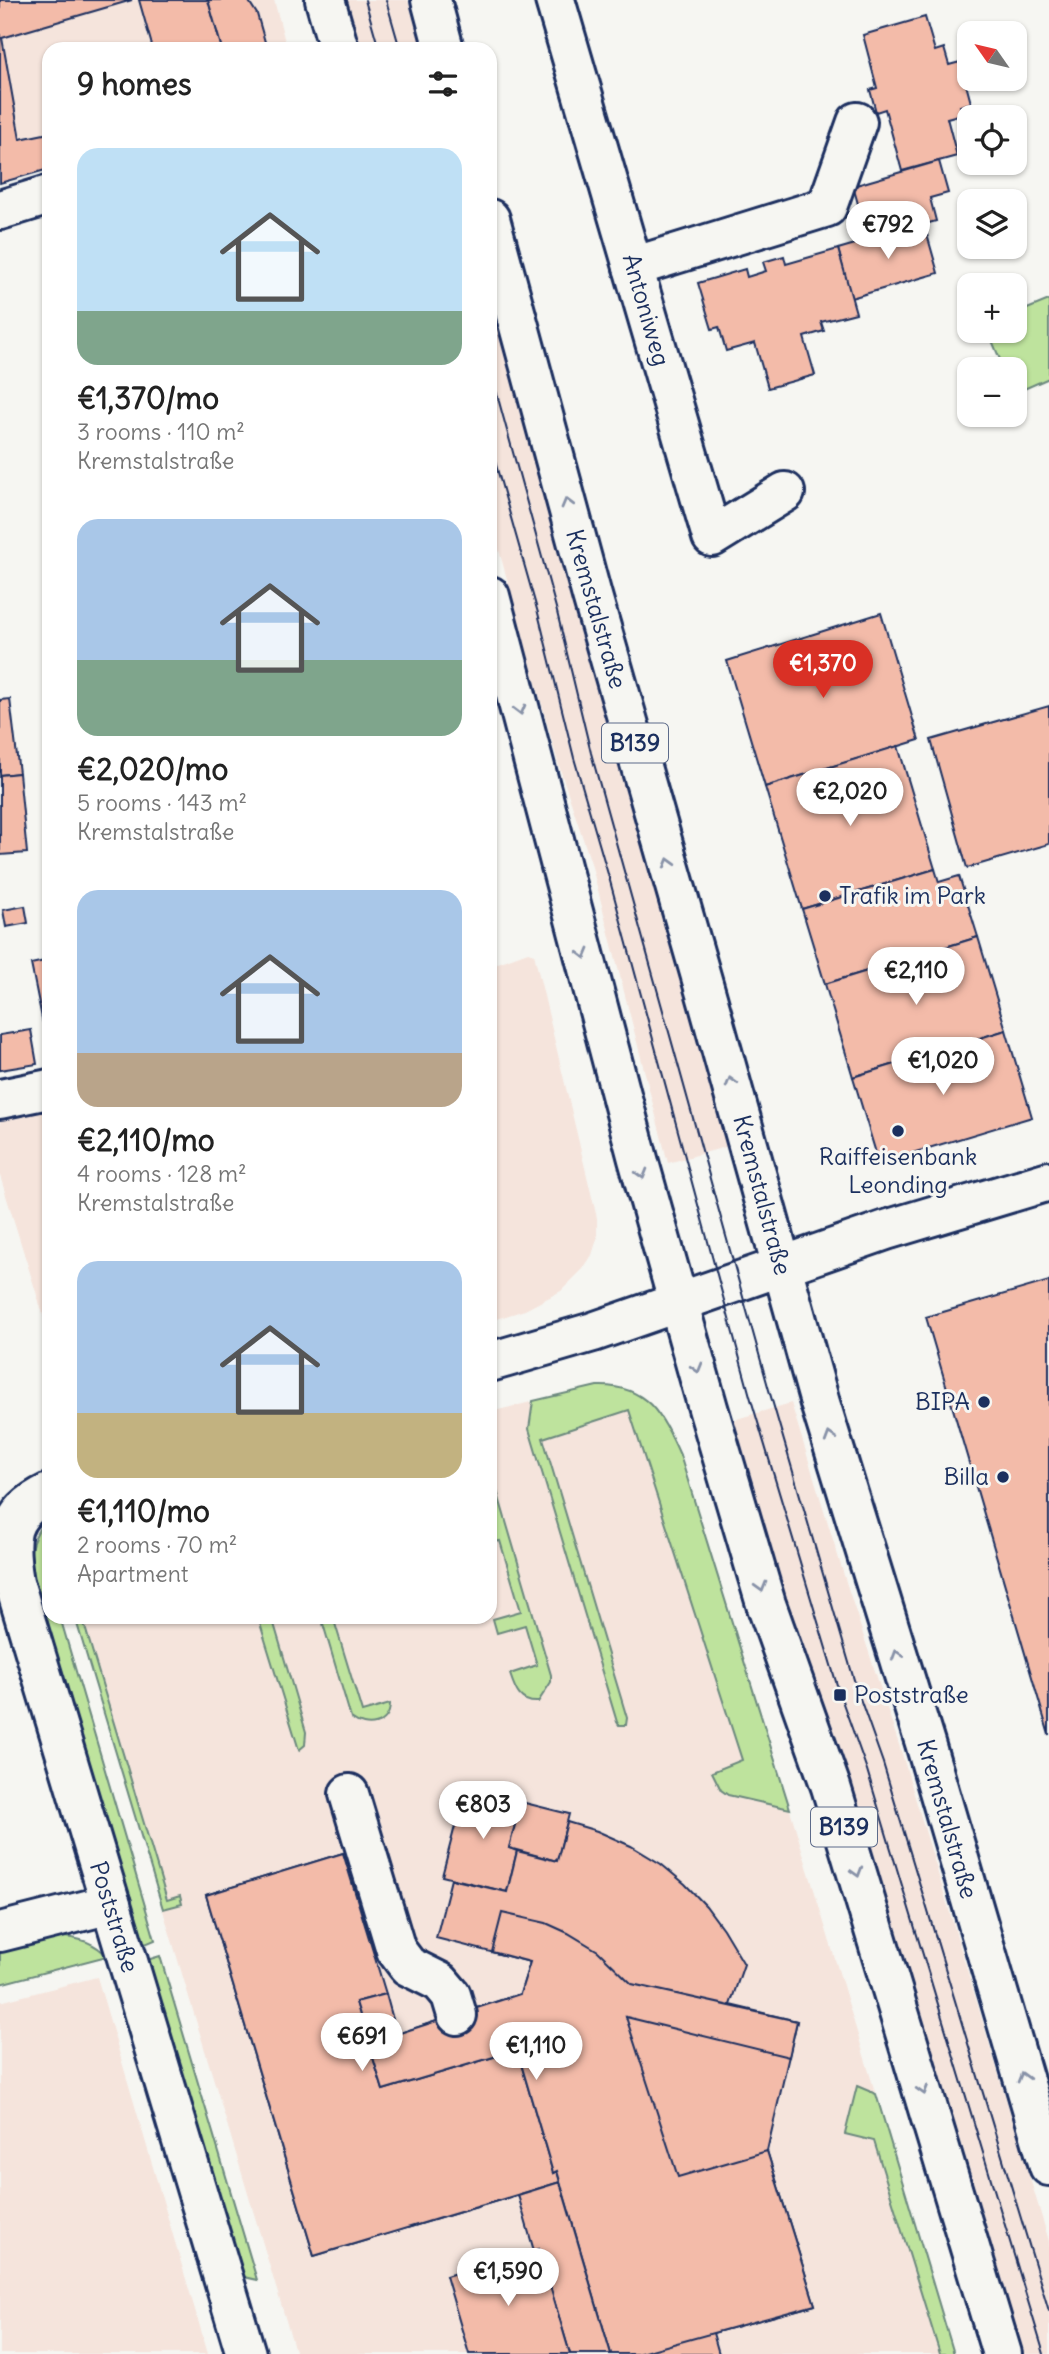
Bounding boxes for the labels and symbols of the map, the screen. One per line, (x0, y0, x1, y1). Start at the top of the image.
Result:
north arrow (957, 21, 1027, 91)
pin: €792 (847, 202, 929, 261)
street label: Antoniweg (617, 250, 677, 369)
one-way arrow (560, 497, 575, 509)
street label: Kremstalstraße (560, 526, 634, 692)
pin: €1,370 (766, 640, 880, 700)
one-way arrow (512, 704, 526, 716)
road number: B139 (602, 723, 668, 762)
pin: €2,020 (793, 768, 907, 828)
one-way arrow (663, 858, 677, 870)
place label: Trafik im Park (839, 880, 986, 910)
marker: Trafik im Park (817, 888, 833, 904)
one-way arrow (576, 948, 590, 960)
pin: €2,110 (859, 948, 973, 1007)
pin: €1,020 (886, 1038, 1000, 1097)
one-way arrow (725, 1077, 739, 1089)
street label: Kremstalstraße (727, 1112, 799, 1278)
marker: Raiffeisenbank Leonding (890, 1123, 906, 1139)
place label: Raiffeisenbank Leonding (819, 1141, 977, 1199)
one-way arrow (634, 1168, 649, 1180)
one-way arrow (688, 1362, 703, 1374)
place label: BIPA (915, 1386, 970, 1416)
marker: BIPA (976, 1394, 992, 1410)
one-way arrow (824, 1432, 839, 1444)
place label: Billa (943, 1461, 989, 1491)
marker: Billa (995, 1469, 1011, 1485)
one-way arrow (752, 1581, 767, 1593)
one-way arrow (891, 1649, 906, 1661)
place label: Poststraße (854, 1679, 969, 1709)
marker: Poststraße (832, 1687, 848, 1703)
street label: Kremstalstraße (911, 1736, 985, 1902)
pin: €803 (442, 1782, 524, 1841)
road number: B139 (811, 1808, 877, 1846)
street label: Poststraße (84, 1857, 146, 1976)
one-way arrow (849, 1866, 864, 1878)
pin: €691 (321, 2014, 403, 2073)
pin: €1,110 (479, 2022, 593, 2082)
one-way arrow (1016, 2071, 1031, 2083)
one-way arrow (914, 2083, 929, 2095)
pin: €1,590 (451, 2248, 565, 2308)

